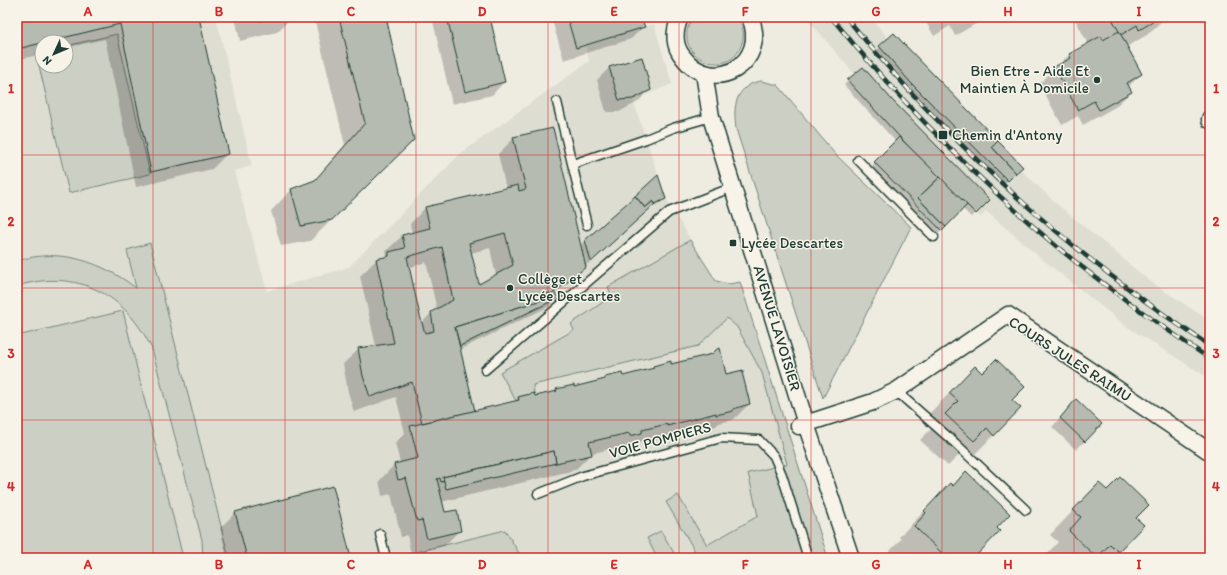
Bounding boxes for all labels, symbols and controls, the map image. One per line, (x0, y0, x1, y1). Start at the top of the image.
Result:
text: A (83, 4, 93, 19)
text: B (215, 4, 224, 19)
text: C (347, 4, 356, 19)
text: D (478, 4, 487, 19)
text: E (610, 4, 618, 19)
text: F (742, 4, 749, 19)
text: G (872, 4, 881, 19)
text: H (1004, 4, 1013, 19)
text: I (1137, 4, 1142, 19)
north arrow (34, 34, 74, 74)
text: N (40, 53, 54, 68)
place label: Bien Etre - Aide Et Maintien À Domicile (960, 62, 1089, 97)
marker: Bien Etre - Aide Et Maintien À Domicile (1092, 75, 1102, 85)
text: 1 (8, 81, 14, 96)
text: 1 (1213, 81, 1219, 96)
place label: Chemin d'Antony (952, 126, 1062, 144)
marker: Chemin d'Antony (937, 129, 949, 141)
text: 2 (8, 214, 15, 229)
text: 2 (1213, 214, 1220, 229)
place label: Lycée Descartes (741, 234, 843, 252)
marker: Lycée Descartes (728, 238, 738, 248)
street label: AVENUE LAVOISIER (749, 263, 805, 393)
place label: Collège et Lycée Descartes (518, 270, 620, 305)
marker: Collège et Lycée Descartes (505, 283, 515, 293)
street label: COURS JULES RAIMU (1005, 313, 1135, 405)
text: 3 (7, 346, 15, 361)
text: 3 (1212, 346, 1220, 361)
street label: VOIE POMPIERS (607, 418, 713, 462)
text: 4 (7, 479, 15, 494)
text: 4 (1212, 479, 1220, 494)
text: A (83, 557, 93, 572)
text: B (215, 557, 224, 572)
text: C (347, 557, 356, 572)
text: D (478, 557, 487, 572)
text: E (610, 557, 618, 572)
text: F (742, 557, 749, 572)
text: G (872, 557, 881, 572)
text: H (1004, 557, 1013, 572)
text: I (1137, 557, 1142, 572)

